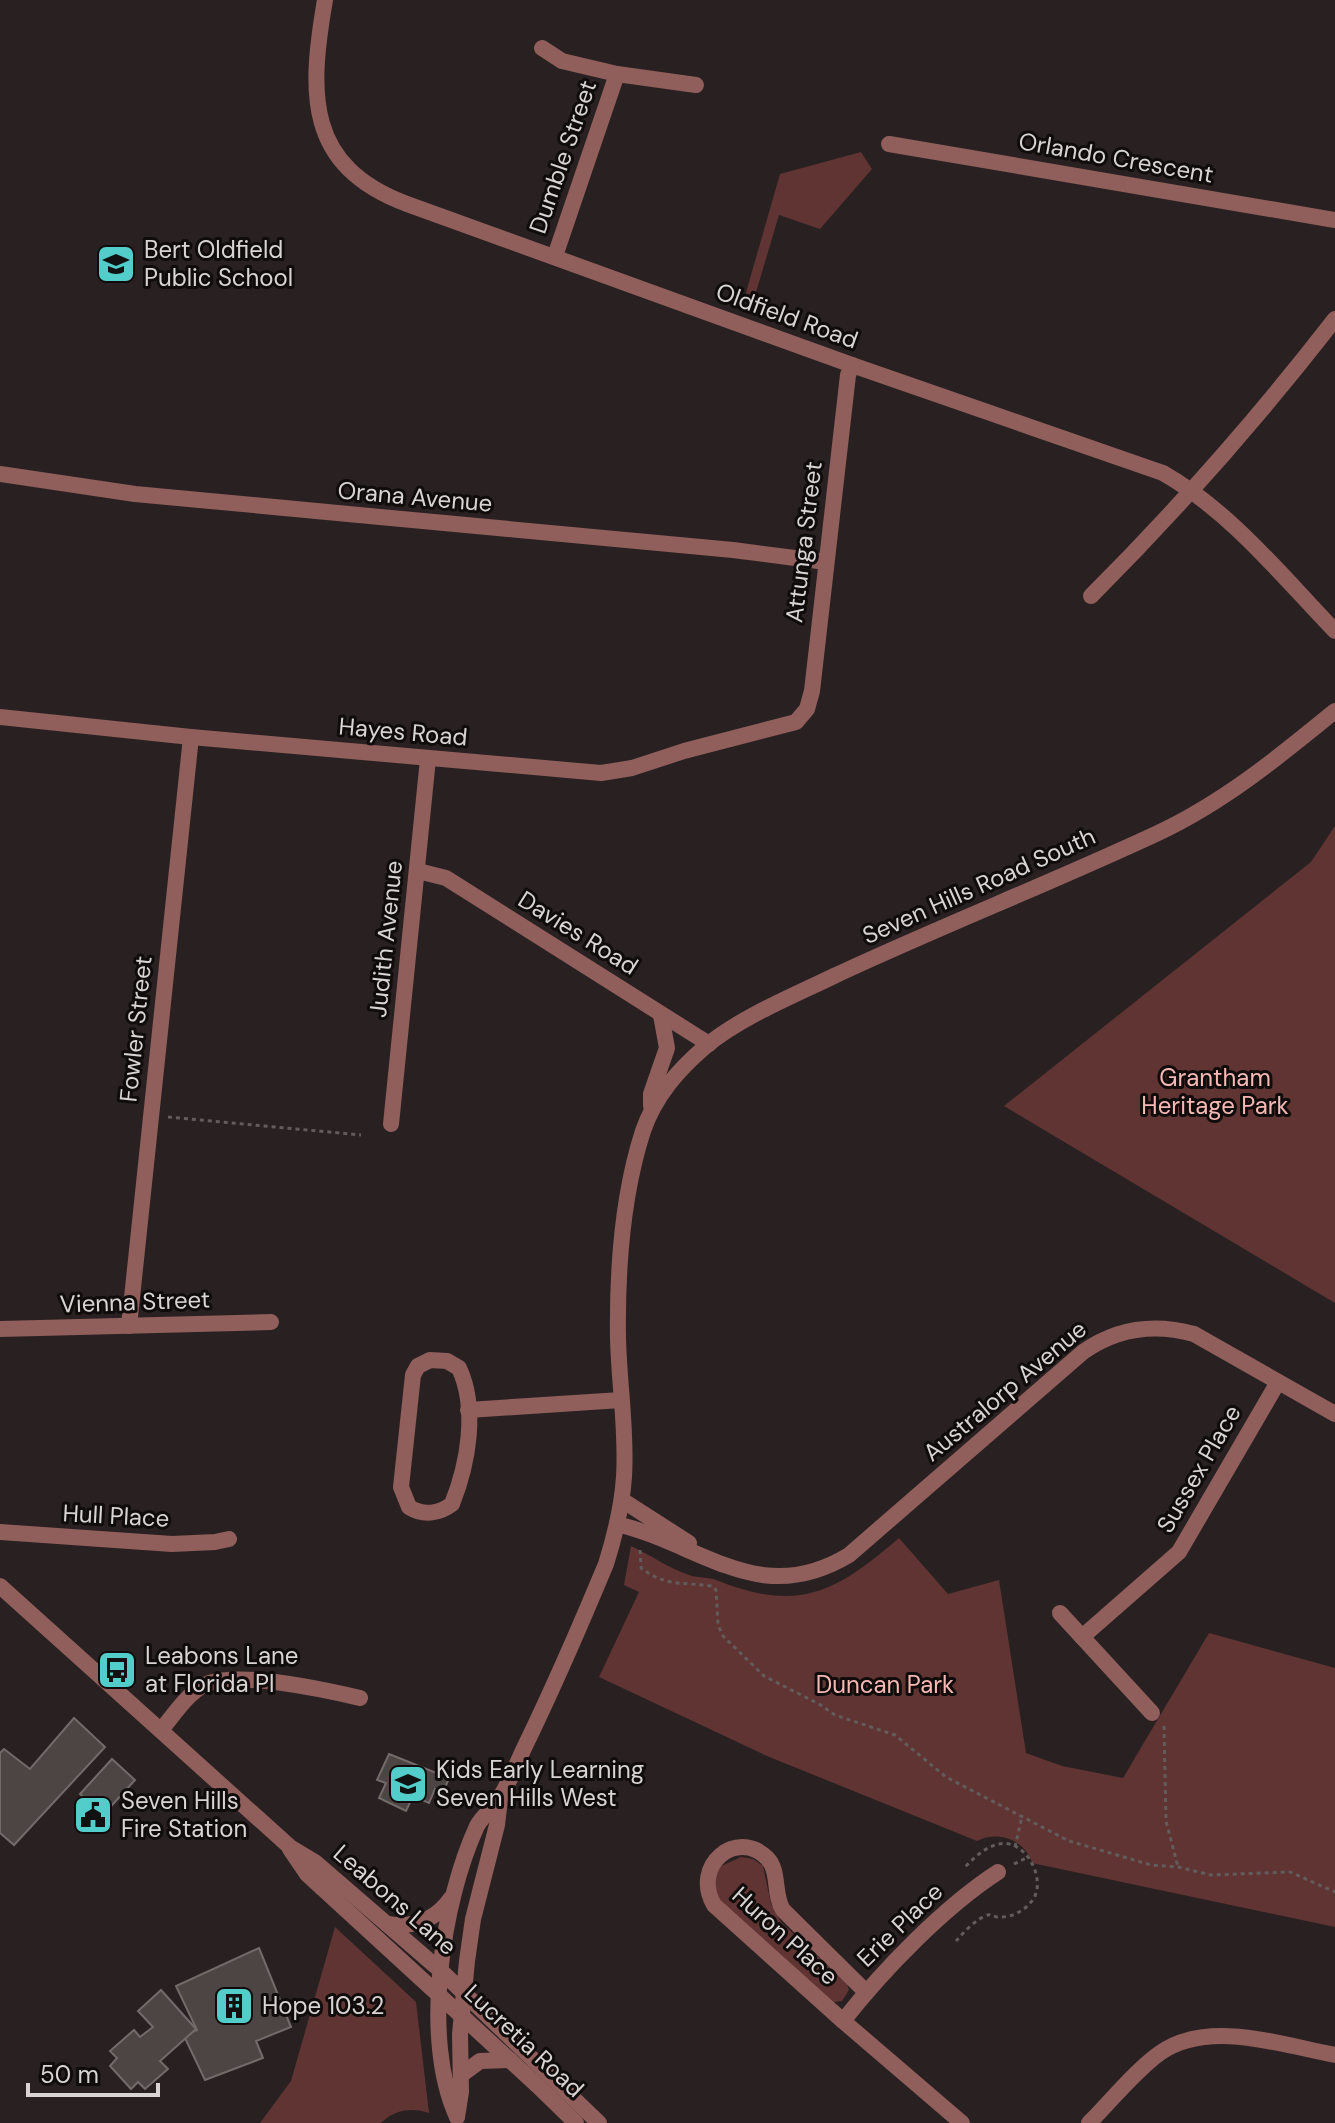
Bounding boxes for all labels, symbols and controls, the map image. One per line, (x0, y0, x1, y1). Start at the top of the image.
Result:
street label: Dumble Street (522, 76, 603, 238)
street label: Orlando Crescent (1016, 125, 1216, 190)
place label: Bert Oldfield Public School (144, 234, 293, 293)
school or university icon: Bert Oldfield Public School (95, 243, 137, 285)
street label: Oldfield Road (712, 276, 862, 356)
street label: Attunga Street (778, 460, 829, 624)
street label: Orana Avenue (336, 474, 494, 519)
street label: Hayes Road (337, 710, 469, 753)
street label: Seven Hills Road South (858, 820, 1100, 951)
street label: Judith Avenue (362, 859, 409, 1019)
street label: Davies Road (513, 884, 644, 982)
street label: Fowler Street (112, 954, 159, 1104)
park label: Grantham Heritage Park (1141, 1062, 1289, 1121)
street label: Vienna Street (59, 1283, 211, 1320)
street label: Australorp Avenue (917, 1313, 1093, 1468)
street label: Sussex Place (1149, 1399, 1248, 1538)
street label: Hull Place (62, 1497, 170, 1534)
place label: Leabons Lane at Florida Pl (145, 1640, 298, 1699)
bus stop icon: Leabons Lane at Florida Pl (96, 1649, 138, 1691)
park label: Duncan Park (816, 1669, 954, 1700)
place label: Kids Early Learning Seven Hills West (436, 1754, 644, 1813)
school or university icon: Kids Early Learning Seven Hills West (387, 1763, 429, 1805)
place label: Seven Hills Fire Station (121, 1785, 247, 1844)
public building icon: Seven Hills Fire Station (72, 1794, 114, 1836)
street label: Leabons Lane (327, 1838, 463, 1962)
street label: Erie Place (850, 1876, 949, 1973)
street label: Huron Place (726, 1880, 845, 1992)
street label: Lucretia Road (458, 1977, 591, 2104)
building icon: Hope 103.2 (213, 1985, 255, 2027)
place label: Hope 103.2 (262, 1990, 384, 2021)
scale bar (28, 2047, 158, 2097)
text: 50 m (40, 2059, 99, 2090)

